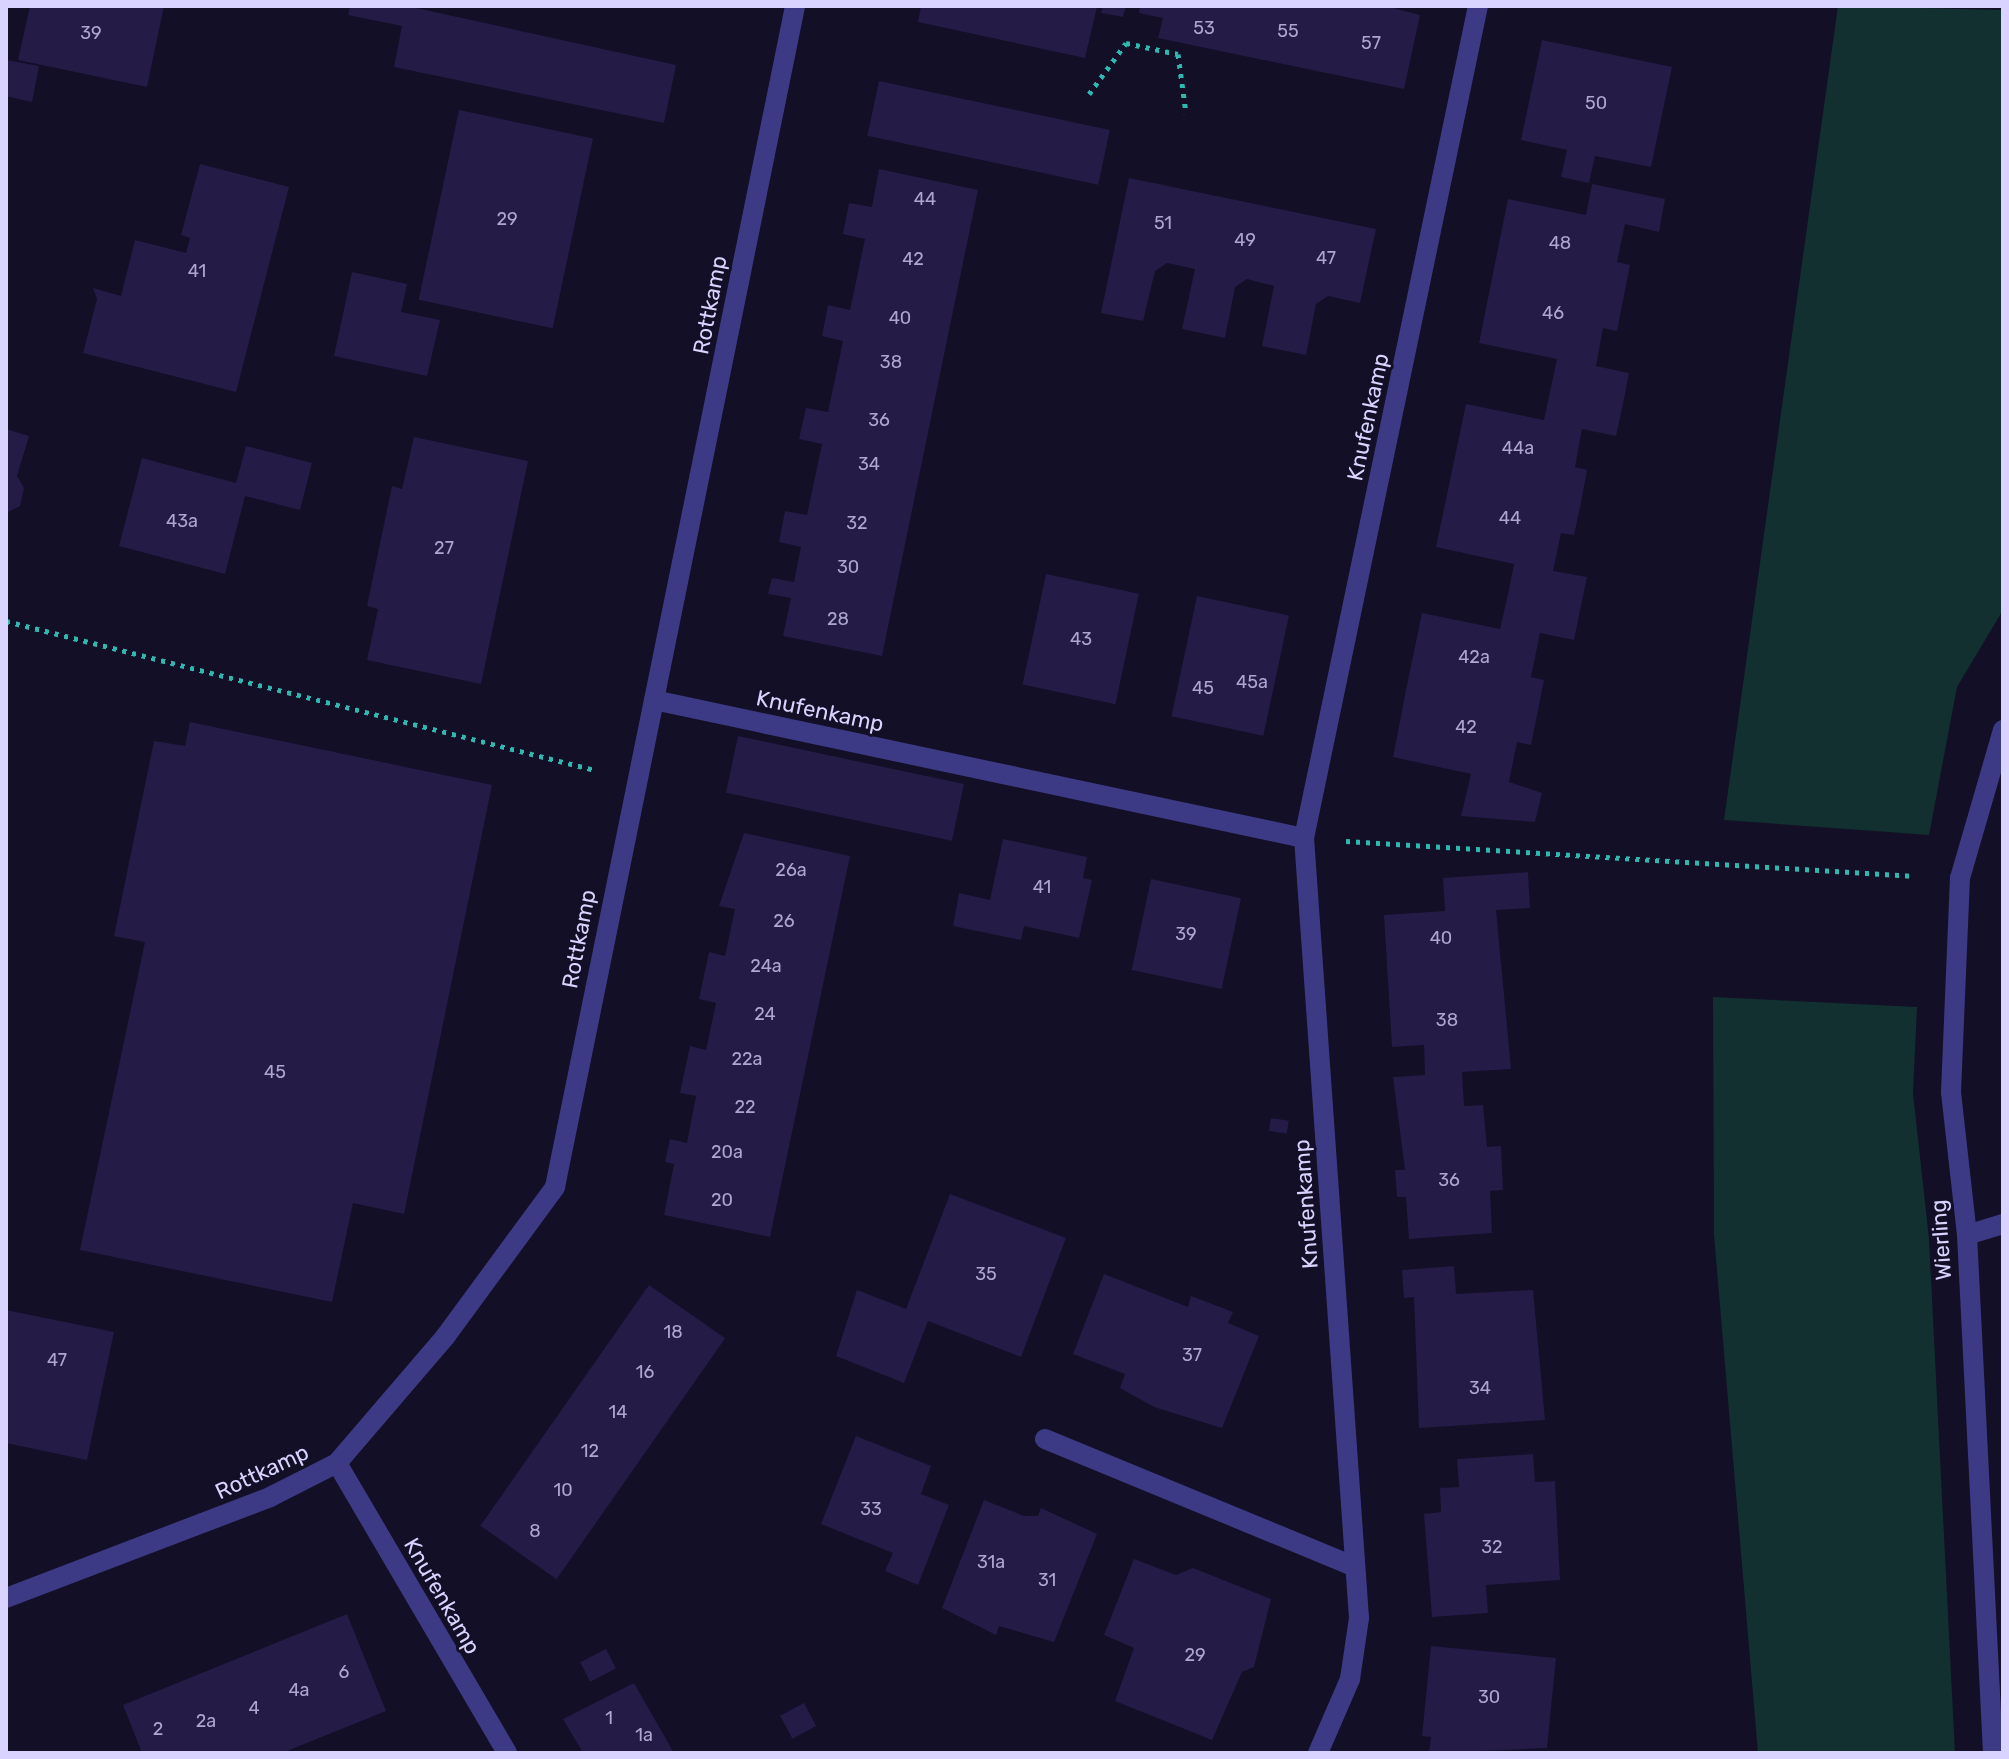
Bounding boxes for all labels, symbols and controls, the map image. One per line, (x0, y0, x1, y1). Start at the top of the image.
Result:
house number: 53 (1193, 17, 1215, 39)
house number: 55 (1277, 20, 1299, 42)
house number: 39 (80, 22, 102, 44)
house number: 57 (1361, 32, 1381, 54)
house number: 50 (1585, 92, 1607, 114)
house number: 44 (914, 188, 936, 210)
house number: 29 (496, 208, 518, 230)
house number: 51 (1154, 212, 1172, 234)
house number: 49 (1234, 229, 1256, 251)
house number: 48 (1549, 232, 1571, 254)
house number: 47 (1316, 247, 1336, 269)
house number: 42 (902, 248, 924, 270)
street label: Rottkamp (688, 253, 732, 357)
house number: 41 (188, 260, 206, 282)
house number: 46 (1542, 302, 1564, 324)
house number: 40 (889, 307, 911, 329)
house number: 38 (880, 351, 902, 373)
street label: Knufenkamp (1342, 351, 1394, 483)
house number: 36 (868, 409, 890, 431)
house number: 44a (1502, 437, 1534, 459)
house number: 34 (858, 453, 880, 475)
house number: 44 (1499, 507, 1521, 529)
house number: 43a (166, 510, 198, 532)
house number: 32 (846, 512, 868, 534)
house number: 27 (434, 537, 454, 559)
house number: 30 (837, 556, 859, 578)
house number: 28 (827, 608, 849, 630)
house number: 43 (1070, 628, 1092, 650)
house number: 42a (1458, 646, 1490, 668)
house number: 45a (1236, 671, 1268, 693)
house number: 45 (1192, 677, 1214, 699)
street label: Knufenkamp (754, 685, 886, 737)
house number: 42 (1455, 716, 1477, 738)
house number: 26a (775, 859, 807, 881)
house number: 41 (1033, 876, 1051, 898)
street label: Rottkamp (557, 887, 601, 991)
house number: 26 (773, 910, 795, 932)
house number: 39 (1175, 923, 1197, 945)
house number: 40 (1430, 927, 1452, 949)
house number: 24a (750, 955, 782, 977)
house number: 24 (754, 1003, 776, 1025)
house number: 38 (1436, 1009, 1458, 1031)
house number: 22a (731, 1048, 763, 1070)
house number: 45 (264, 1061, 286, 1083)
house number: 22 (734, 1096, 756, 1118)
street label: Knufenkamp (1288, 1138, 1324, 1270)
house number: 20a (711, 1141, 743, 1163)
house number: 36 (1438, 1169, 1460, 1191)
house number: 20 (711, 1189, 733, 1211)
street label: Wierling (1925, 1199, 1957, 1281)
house number: 35 (975, 1263, 997, 1285)
house number: 18 (663, 1321, 683, 1343)
house number: 37 (1182, 1344, 1202, 1366)
house number: 47 (47, 1349, 67, 1371)
house number: 16 (636, 1361, 654, 1383)
house number: 34 (1469, 1377, 1491, 1399)
house number: 14 (609, 1401, 627, 1423)
street label: Rottkamp (211, 1439, 313, 1505)
house number: 12 (581, 1440, 599, 1462)
house number: 10 (553, 1479, 573, 1501)
house number: 33 (860, 1498, 882, 1520)
house number: 8 (529, 1520, 541, 1542)
street label: Knufenkamp (398, 1533, 486, 1659)
house number: 32 (1481, 1536, 1503, 1558)
house number: 31a (977, 1551, 1005, 1573)
house number: 31 (1038, 1569, 1056, 1591)
house number: 29 (1184, 1644, 1206, 1666)
house number: 6 (339, 1661, 349, 1683)
house number: 4a (288, 1679, 310, 1701)
house number: 30 (1478, 1686, 1500, 1708)
house number: 4 (248, 1697, 260, 1719)
house number: 1 (605, 1707, 613, 1729)
house number: 2a (196, 1710, 216, 1732)
house number: 2 (153, 1718, 163, 1740)
house number: 1a (635, 1724, 653, 1746)

